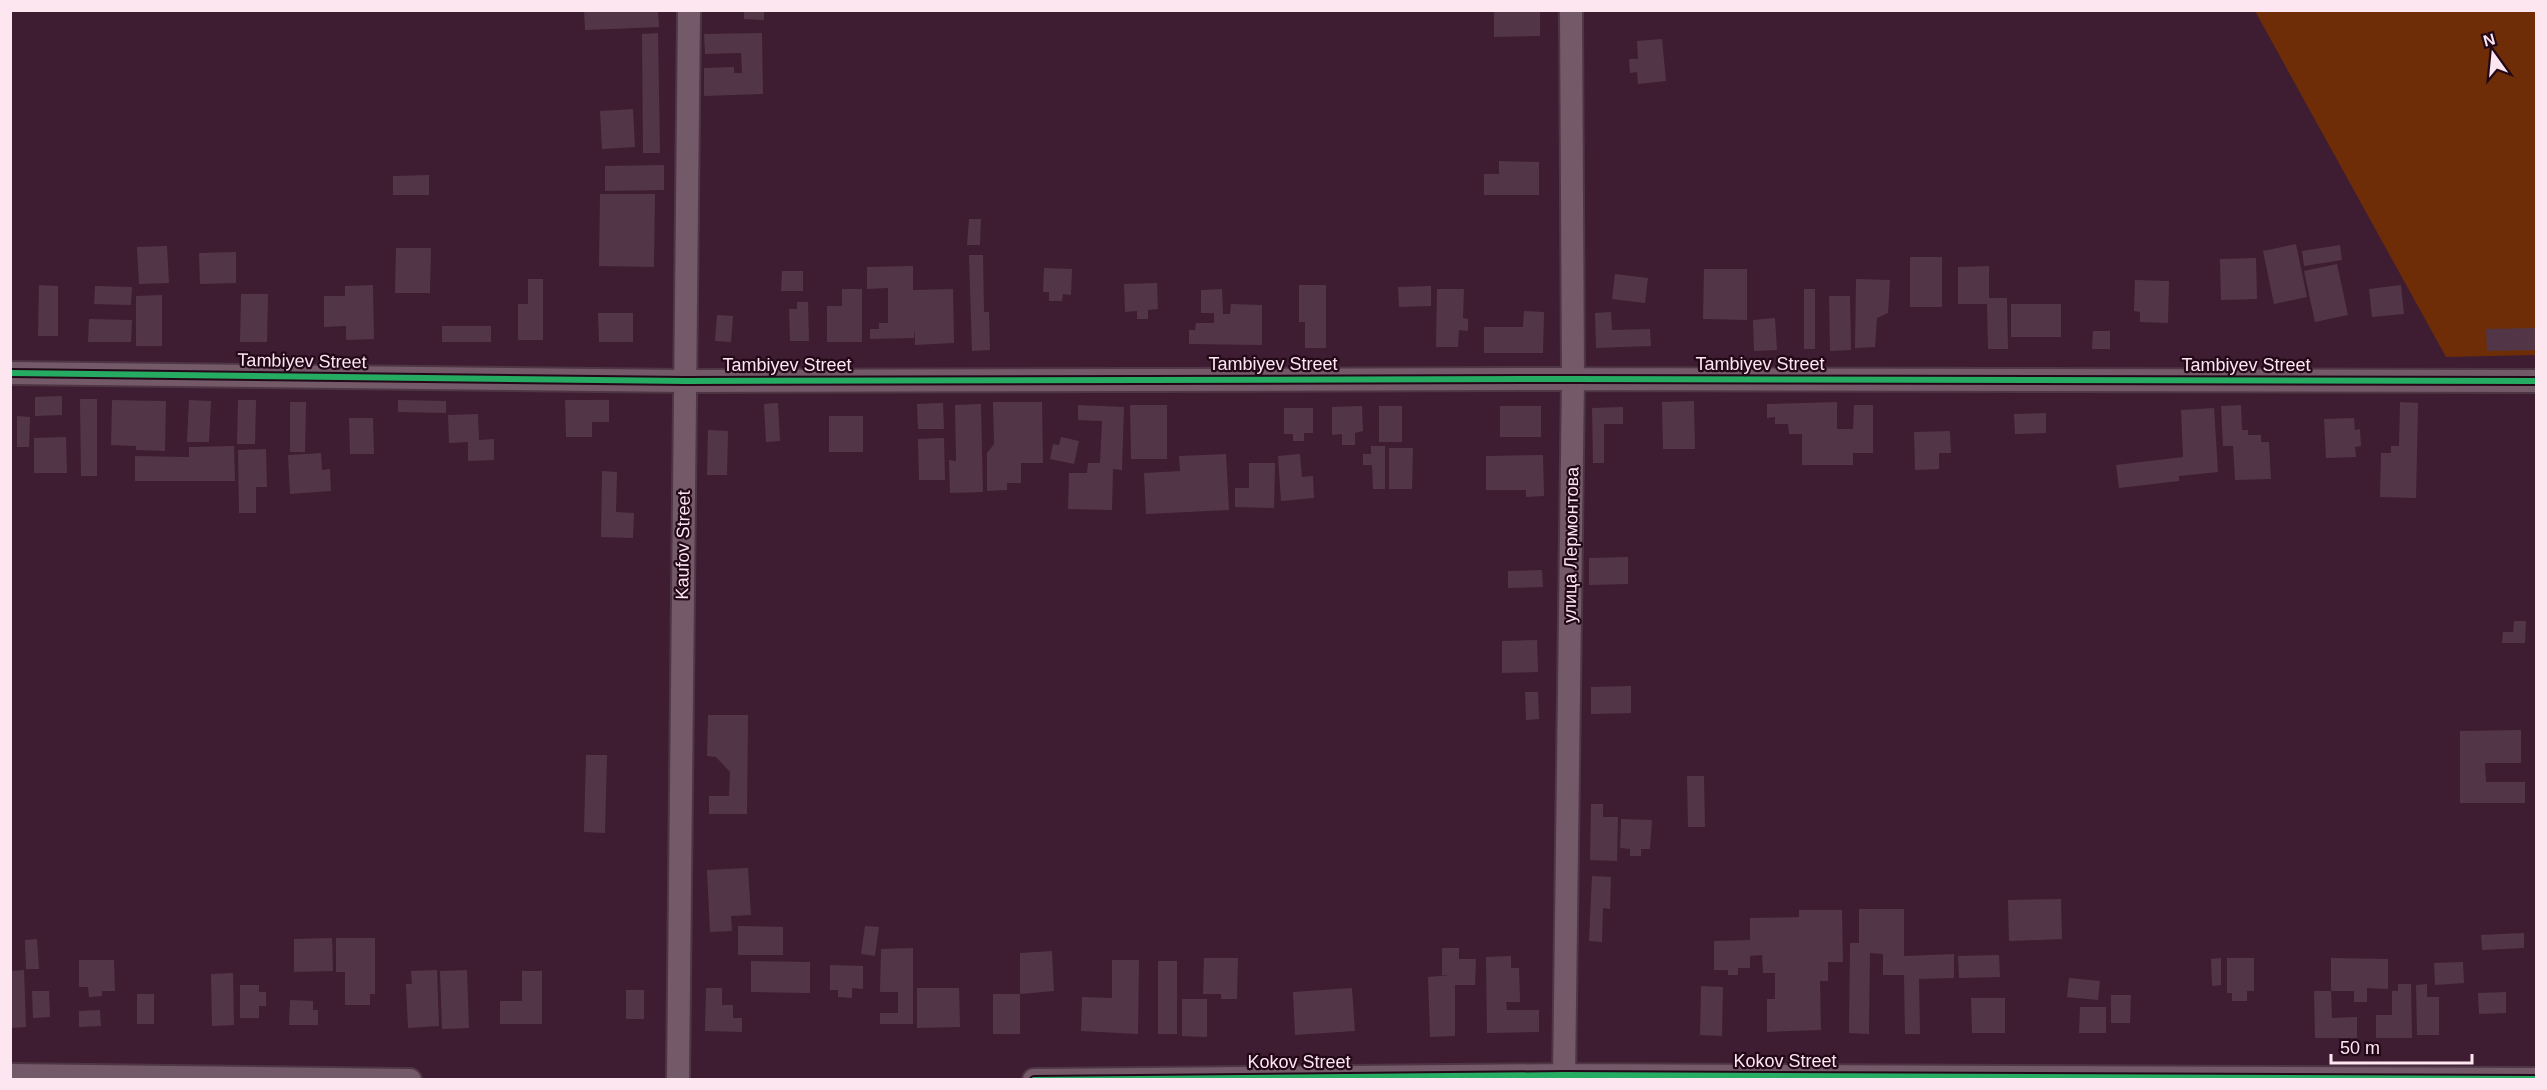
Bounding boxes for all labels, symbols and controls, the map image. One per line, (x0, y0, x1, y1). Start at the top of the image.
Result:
north arrow (2463, 24, 2523, 84)
text: N (2481, 30, 2497, 50)
street label: Tambiyev Street (237, 350, 367, 372)
street label: Tambiyev Street (1208, 354, 1338, 374)
street label: Tambiyev Street (1695, 354, 1825, 374)
street label: Tambiyev Street (722, 355, 852, 375)
street label: Tambiyev Street (2181, 355, 2311, 375)
street label: улица Лермонтова (1560, 466, 1582, 623)
street label: Kaufov Street (672, 490, 694, 600)
scale bar (2331, 1027, 2472, 1065)
text: 50 m (2340, 1038, 2380, 1058)
street label: Kokov Street (1733, 1051, 1837, 1071)
street label: Kokov Street (1247, 1052, 1351, 1072)

